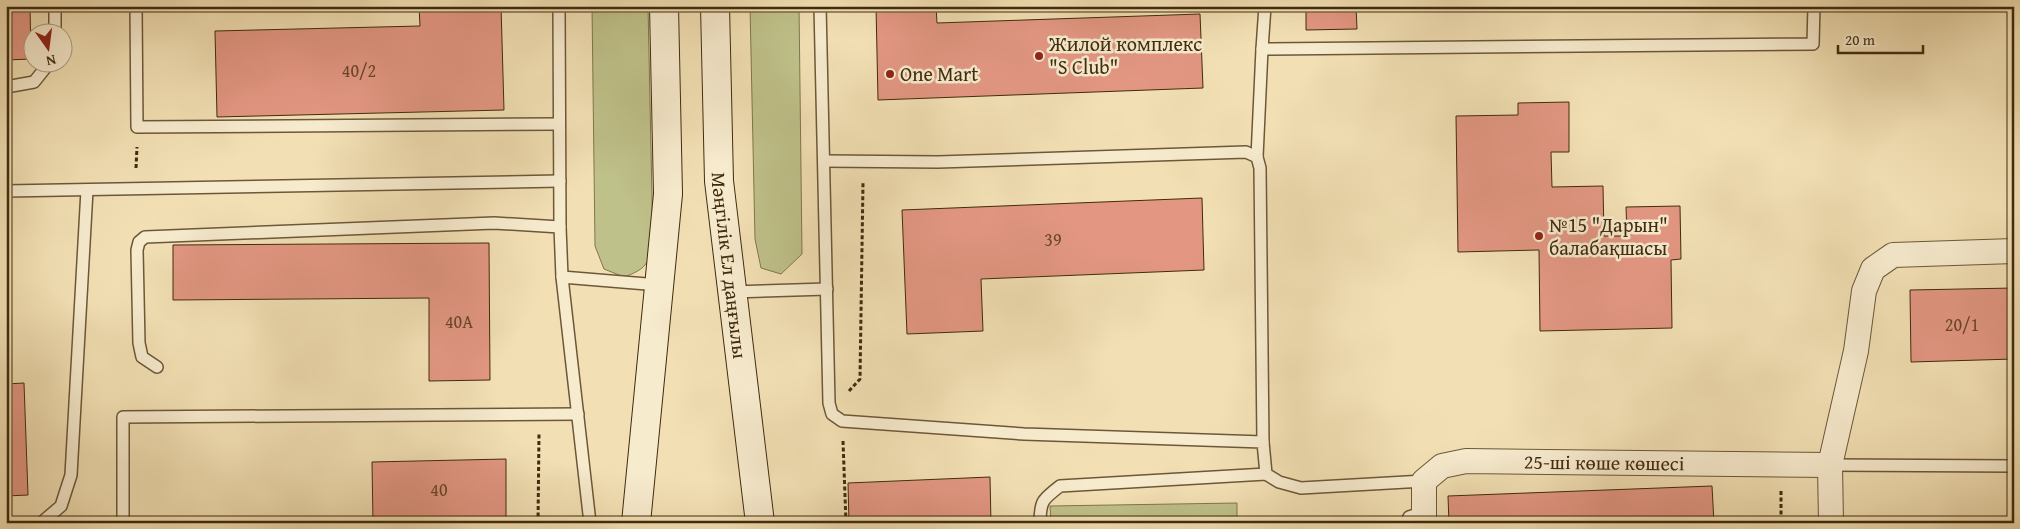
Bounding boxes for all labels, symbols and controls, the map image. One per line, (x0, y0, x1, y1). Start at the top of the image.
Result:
north arrow (22, 22, 72, 72)
scale bar (1838, 22, 1922, 54)
place label: Жилой комплекс "S Club" (1048, 29, 1202, 81)
text: 20 m (1845, 29, 1876, 50)
text: N (44, 50, 58, 72)
marker: Жилой комплекс "S Club" (1033, 50, 1045, 62)
house number: 40/2 (342, 57, 376, 84)
place label: One Mart (900, 59, 978, 88)
marker: One Mart (884, 68, 896, 80)
street label: Мәңгілік Ел даңғылы (705, 172, 755, 360)
place label: №15 "Дарын" балабақшасы (1549, 210, 1668, 262)
house number: 39 (1044, 226, 1062, 253)
marker: №15 "Дарын" балабақшасы (1533, 230, 1545, 242)
house number: 40А (445, 308, 473, 335)
house number: 20/1 (1945, 311, 1979, 338)
street label: 25-ші көше көшесі (1524, 447, 1685, 477)
house number: 40 (430, 476, 448, 503)

